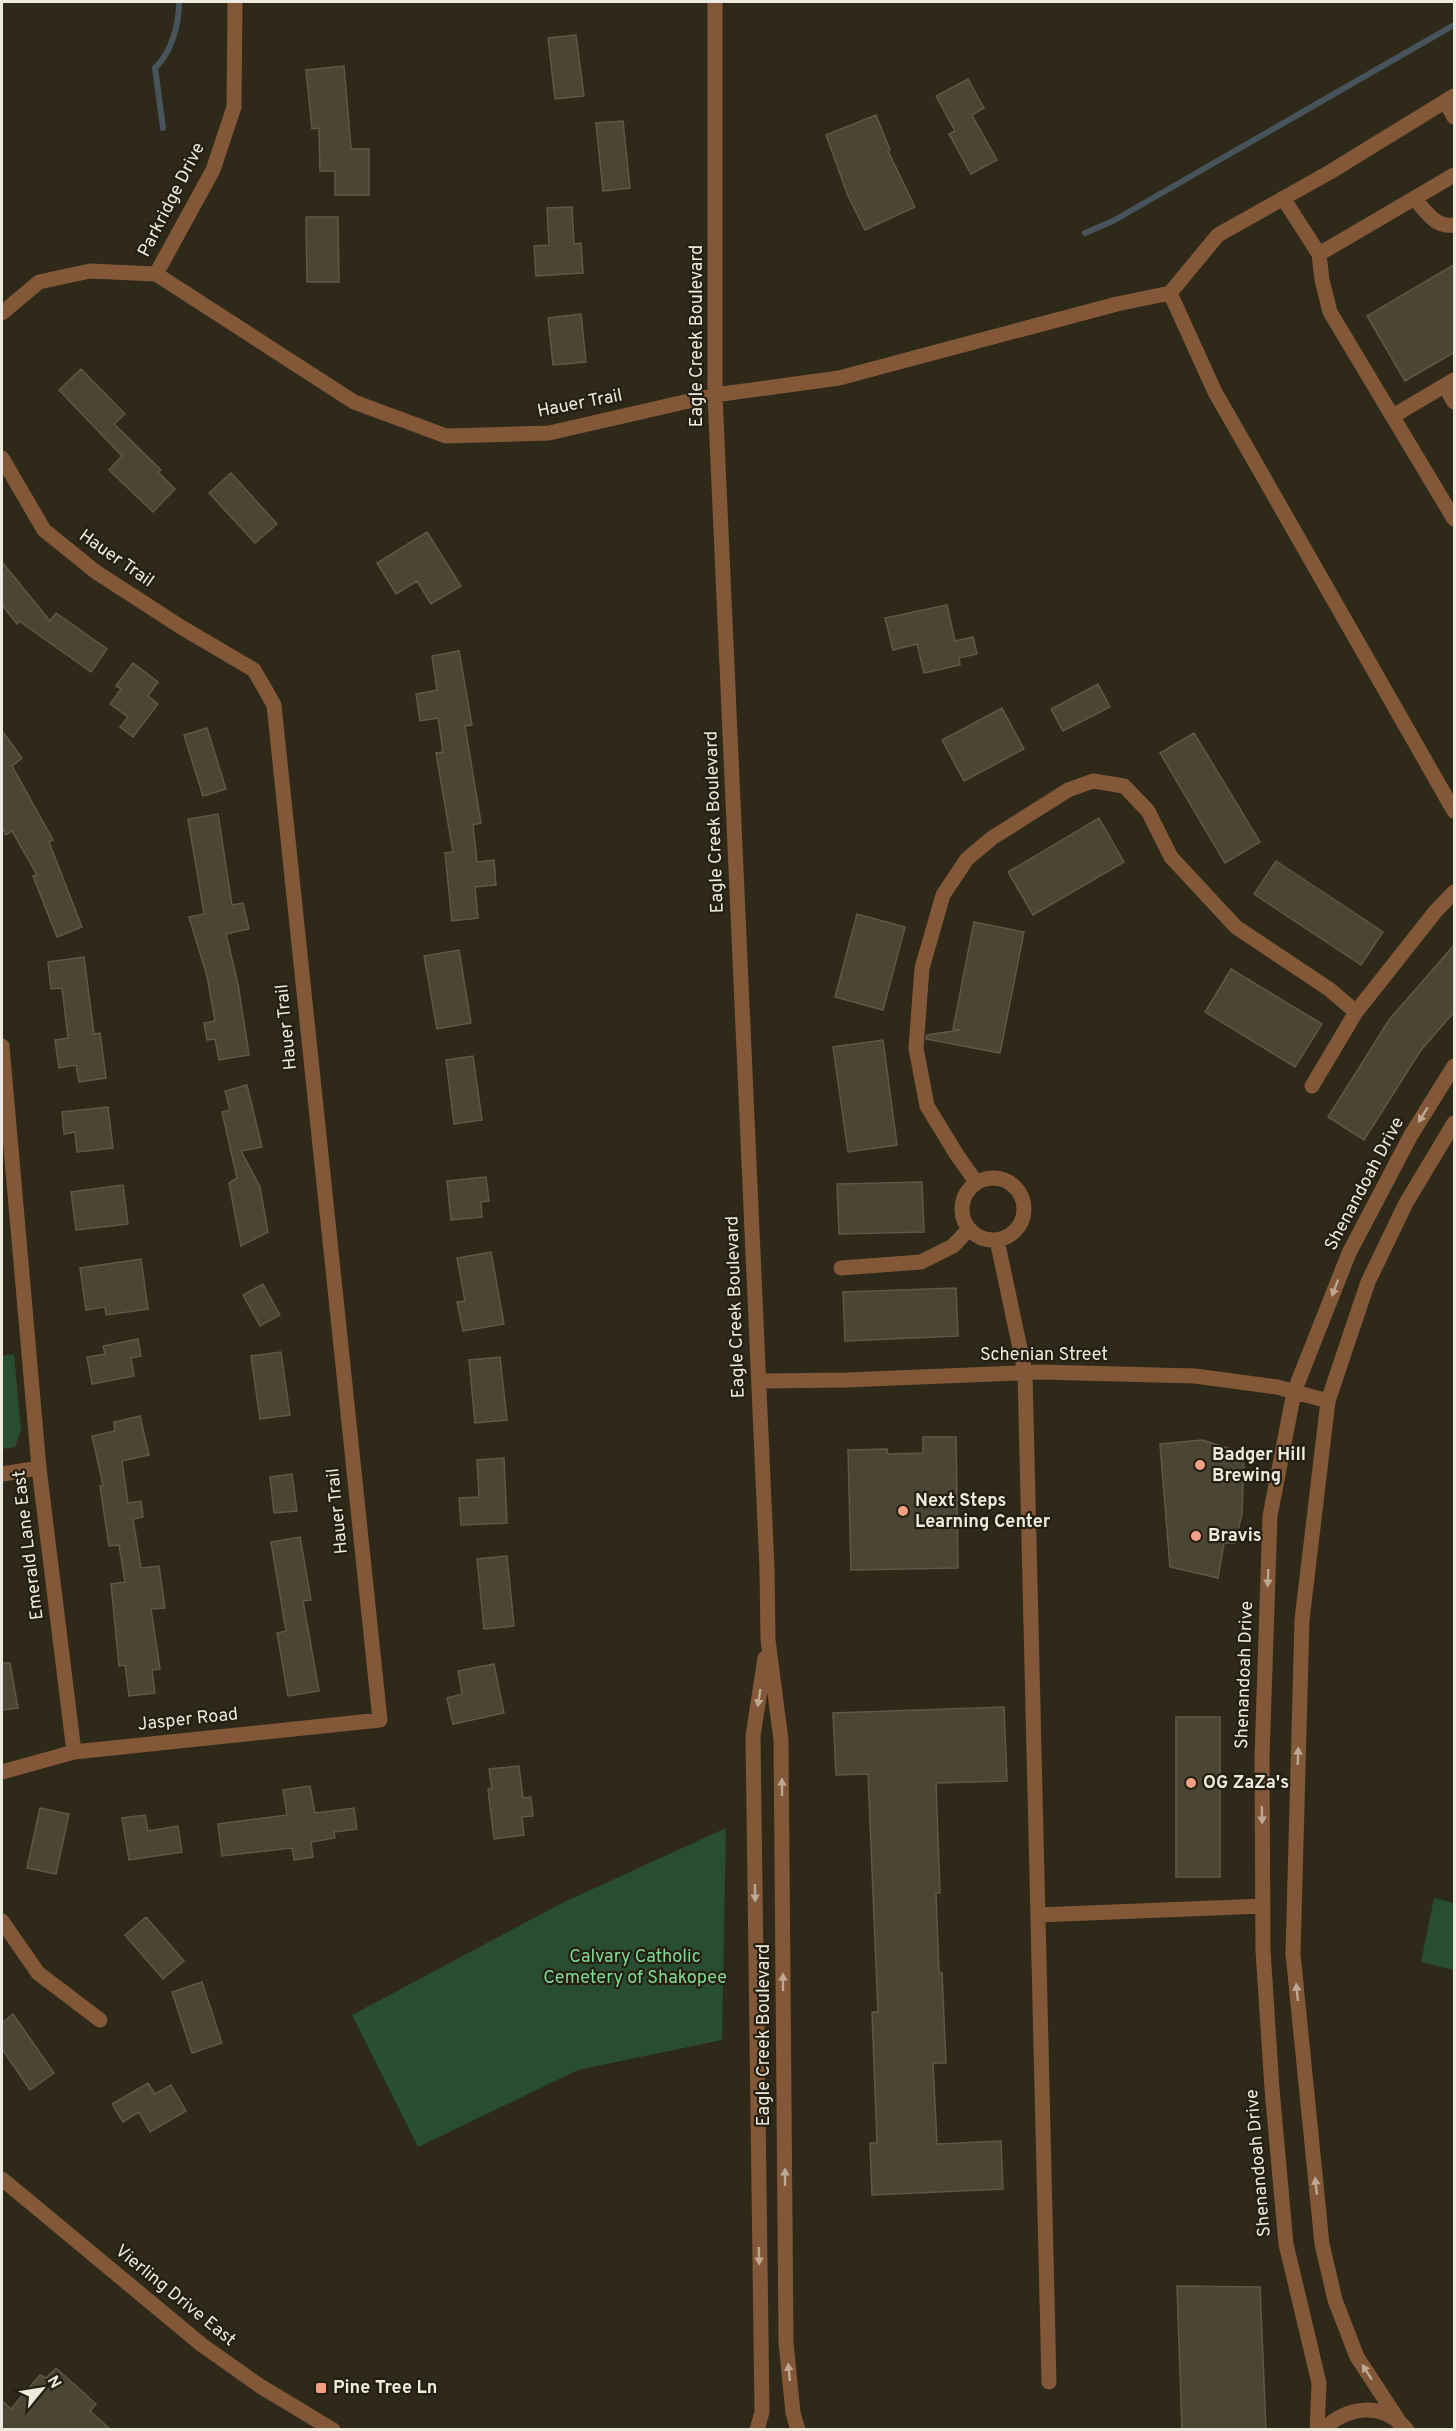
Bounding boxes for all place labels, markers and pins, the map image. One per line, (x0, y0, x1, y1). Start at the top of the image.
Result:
place label: Badger Hill Brewing (1212, 1444, 1306, 1488)
marker: Badger Hill Brewing (1193, 1458, 1207, 1472)
place label: Next Steps Learning Center (915, 1490, 1051, 1534)
marker: Next Steps Learning Center (896, 1504, 910, 1518)
place label: Bravis (1208, 1525, 1262, 1548)
marker: Bravis (1189, 1529, 1203, 1543)
place label: OG ZaZa's (1203, 1772, 1289, 1795)
marker: OG ZaZa's (1184, 1776, 1198, 1790)
place label: Pine Tree Ln (333, 2377, 437, 2400)
marker: Pine Tree Ln (314, 2381, 328, 2395)

